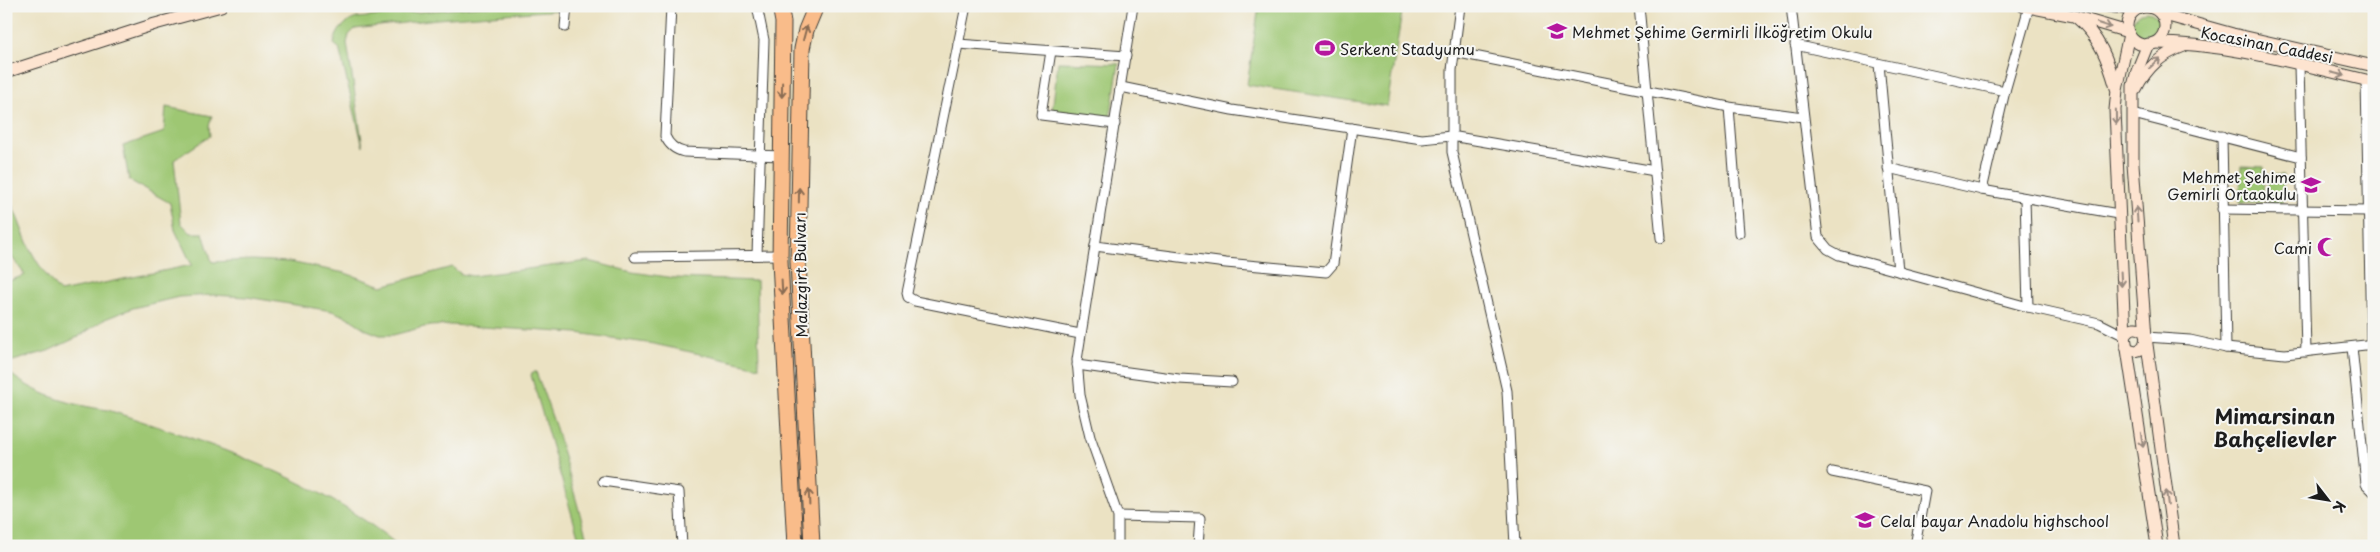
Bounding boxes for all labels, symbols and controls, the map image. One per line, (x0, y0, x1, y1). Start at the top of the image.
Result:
school or university icon: Mehmet Şehime Germirli İlköğretim Okulu (1546, 20, 1568, 42)
place label: Mehmet Şehime Germirli İlköğretim Okulu (1572, 20, 1873, 43)
one-way arrow (2096, 20, 2112, 30)
street label: Kocasinan Caddesi (2199, 20, 2335, 68)
one-way arrow (801, 25, 811, 41)
sports icon: Serkent Stadyumu (1314, 37, 1336, 59)
place label: Serkent Stadyumu (1340, 37, 1475, 60)
one-way arrow (2149, 57, 2162, 69)
one-way arrow (2330, 69, 2346, 79)
one-way arrow (777, 81, 787, 97)
one-way arrow (2111, 108, 2120, 124)
place label: Mehmet Şehime Gemirli Ortaokulu (2167, 165, 2296, 205)
school or university icon: Mehmet Şehime Gemirli Ortaokulu (2300, 174, 2322, 196)
one-way arrow (794, 187, 804, 204)
one-way arrow (2132, 206, 2141, 222)
street label: Malazgirt Bulvarı (787, 212, 813, 338)
place label: Cami (2274, 236, 2312, 259)
mosque icon: Cami (2316, 236, 2338, 258)
one-way arrow (2116, 271, 2125, 287)
one-way arrow (777, 279, 786, 295)
district label: Mimarsinan Bahçelievler (2213, 401, 2337, 454)
one-way arrow (2137, 432, 2147, 448)
north arrow (2302, 474, 2352, 524)
one-way arrow (805, 489, 814, 505)
one-way arrow (2162, 490, 2172, 506)
text: K (2328, 497, 2351, 517)
school or university icon: Celal bayar Anadolu highschool (1854, 509, 1876, 531)
place label: Celal bayar Anadolu highschool (1880, 509, 2109, 532)

